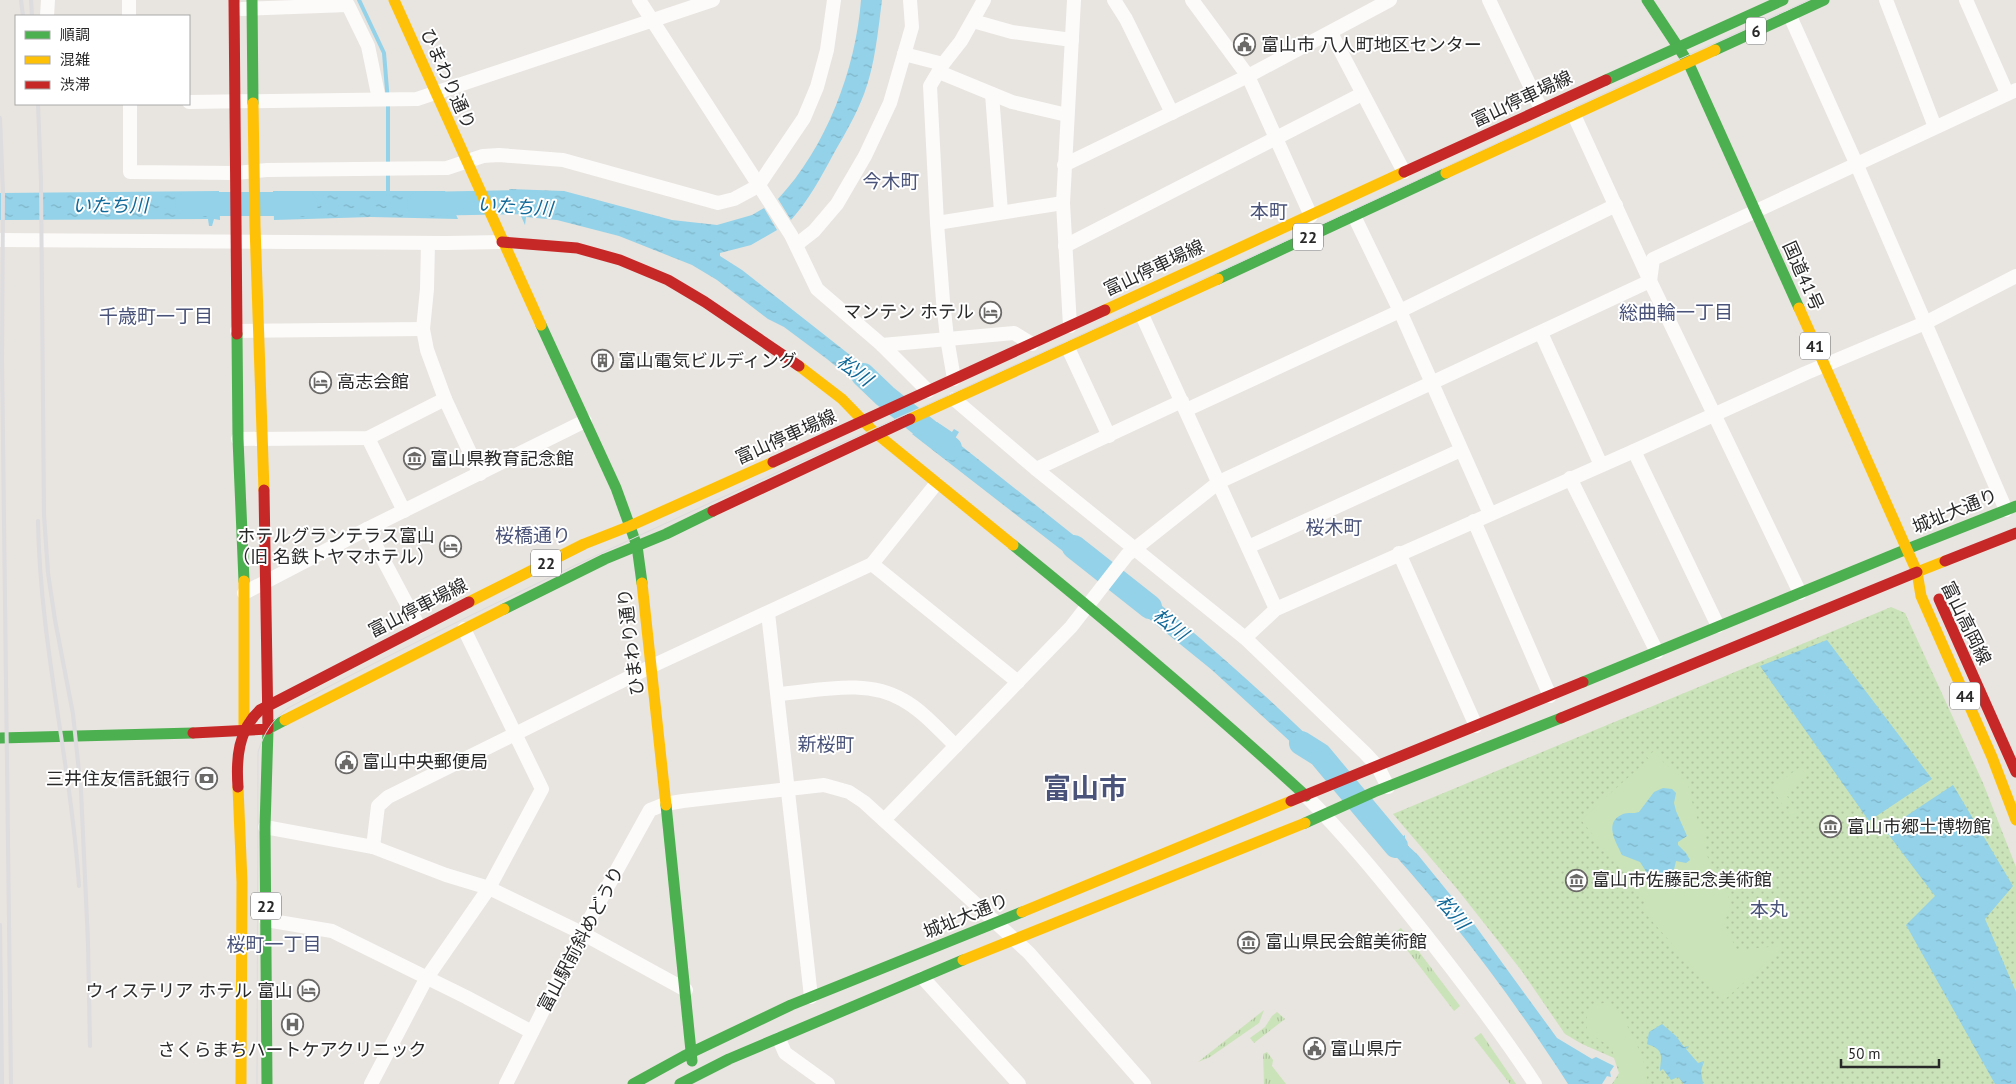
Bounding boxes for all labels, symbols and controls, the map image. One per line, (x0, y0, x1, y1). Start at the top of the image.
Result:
legend (15, 15, 190, 105)
road number: 6 (1746, 18, 1766, 44)
text: 順調 (60, 25, 90, 44)
street label: ひまわり通り (416, 25, 481, 133)
public building icon: 富山市 八人町地区センター (1233, 33, 1257, 57)
place label: 富山市 八人町地区センター (1261, 33, 1482, 56)
text: 混雑 (60, 50, 90, 69)
street label: 富山停車場線 (1468, 65, 1576, 132)
text: 渋滞 (60, 75, 90, 94)
district label: 今木町 (862, 169, 920, 193)
water label: いたち川 (476, 191, 556, 221)
water label: いたち川 (72, 193, 150, 217)
district label: 本町 (1250, 199, 1288, 223)
road number: 22 (1293, 223, 1323, 250)
street label: 富山停車場線 (1100, 234, 1208, 301)
street label: 国道41号 (1778, 237, 1829, 314)
place label: マンテン ホテル (843, 300, 974, 323)
hotel icon: マンテン ホテル (978, 300, 1002, 324)
district label: 総曲輪一丁目 (1619, 300, 1733, 324)
district label: 千歳町一丁目 (99, 304, 213, 328)
road number: 41 (1800, 332, 1830, 360)
building icon: 富山電気ビルディング (590, 349, 614, 373)
place label: 富山電気ビルディング (618, 349, 797, 372)
water label: 松川 (833, 349, 879, 392)
hotel icon: 高志会館 (309, 370, 333, 394)
place label: 高志会館 (337, 370, 409, 393)
street label: 富山停車場線 (732, 404, 840, 469)
museum icon: 富山県教育記念館 (402, 447, 426, 471)
place label: 富山県教育記念館 (430, 447, 574, 470)
street label: 城址大通り (1909, 483, 2001, 538)
district label: 桜木町 (1305, 515, 1363, 539)
district label: 桜橋通り (495, 523, 571, 547)
place label: ホテルグランテラス富山 （旧 名鉄トヤマホテル） (232, 524, 435, 568)
hotel icon: ホテルグランテラス富山 （旧 名鉄トヤマホテル） (439, 534, 463, 558)
road number: 22 (531, 550, 561, 576)
street label: 富山停車場線 (364, 573, 471, 642)
street label: 富山高岡線 (1936, 577, 1997, 668)
street label: ひまわり通り (613, 587, 648, 697)
water label: 松川 (1149, 603, 1195, 647)
road number: 44 (1950, 682, 1980, 709)
district label: 新桜町 (797, 732, 855, 756)
public building icon: 富山中央郵便局 (334, 750, 358, 774)
place label: 富山中央郵便局 (362, 750, 488, 773)
place label: 三井住友信託銀行 (46, 767, 190, 790)
bank icon: 三井住友信託銀行 (194, 767, 218, 791)
district label: 富山市 (1043, 769, 1127, 806)
museum icon: 富山市郷土博物館 (1819, 815, 1843, 839)
place label: 富山市郷土博物館 (1847, 815, 1991, 838)
street label: 富山駅前斜めどうり (532, 862, 629, 1016)
museum icon: 富山市佐藤記念美術館 (1564, 868, 1588, 892)
place label: 富山市佐藤記念美術館 (1592, 868, 1772, 891)
street label: 城址大通り (920, 888, 1012, 943)
water label: 松川 (1432, 890, 1476, 936)
road number: 22 (251, 892, 281, 919)
district label: 本丸 (1750, 897, 1788, 921)
museum icon: 富山県民会館美術館 (1237, 930, 1261, 954)
place label: 富山県民会館美術館 (1265, 930, 1427, 953)
district label: 桜町一丁目 (226, 932, 322, 956)
place label: ウィステリア ホテル 富山 (85, 979, 293, 1002)
hotel icon: ウィステリア ホテル 富山 (297, 979, 321, 1003)
hospital icon: さくらまちハートケアクリニック (280, 1013, 304, 1037)
scale bar (1841, 1036, 1938, 1068)
public building icon: 富山県庁 (1302, 1037, 1326, 1061)
place label: 富山県庁 (1330, 1037, 1402, 1060)
place label: さくらまちハートケアクリニック (157, 1038, 427, 1061)
text: 50 m (1848, 1044, 1881, 1063)

